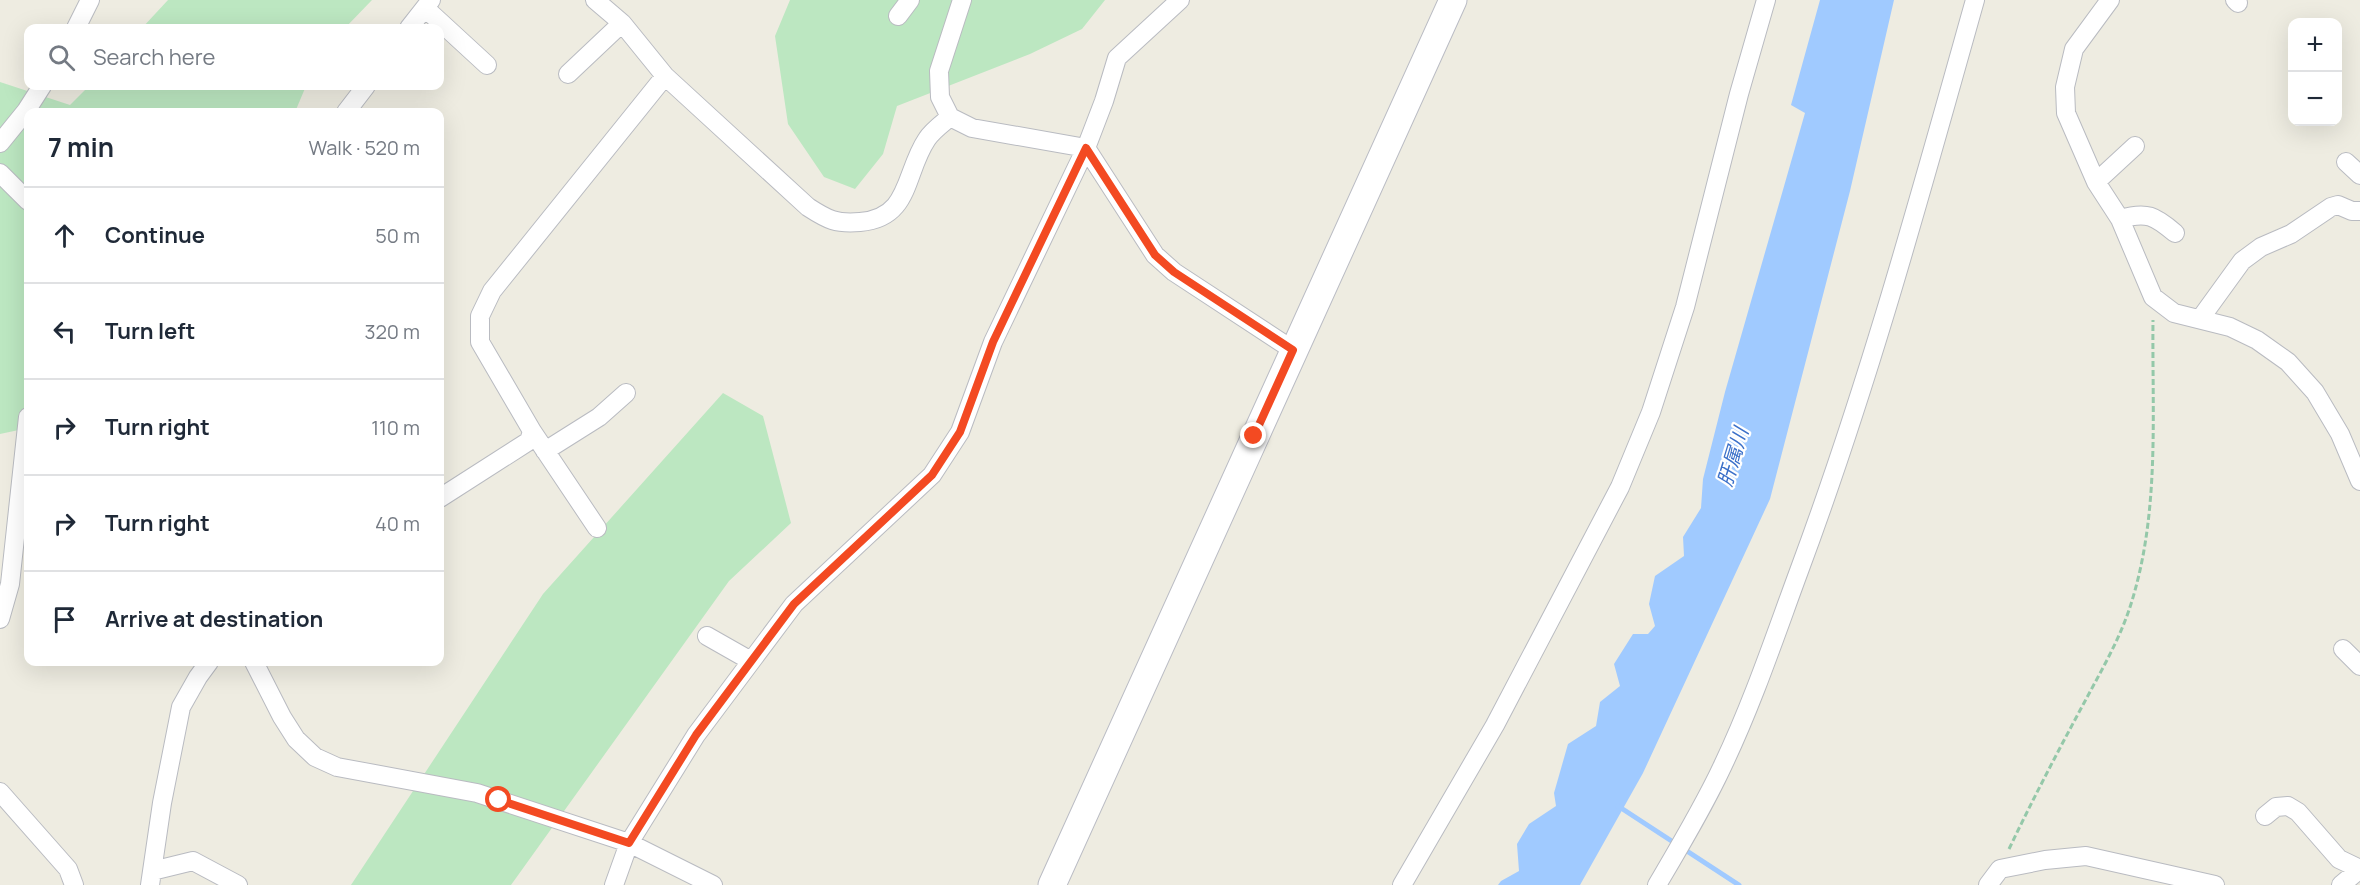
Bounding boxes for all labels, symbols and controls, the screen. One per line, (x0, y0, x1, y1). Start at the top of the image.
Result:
map controls (2288, 18, 2342, 126)
button: + (2288, 18, 2342, 72)
search box (24, 24, 444, 90)
icon: search (45, 41, 78, 74)
text: Search here (93, 42, 215, 72)
button: − (2288, 72, 2342, 126)
text: 7 min (48, 129, 114, 165)
text: Walk · 520 m (308, 134, 420, 161)
icon: ahead (48, 219, 81, 252)
text: Continue (105, 220, 205, 250)
text: 50 m (375, 222, 420, 249)
icon: left (48, 315, 81, 348)
text: Turn left (105, 316, 195, 346)
text: 320 m (364, 318, 420, 345)
icon: right (48, 411, 81, 444)
text: Turn right (105, 412, 210, 442)
text: 110 m (371, 414, 420, 441)
route end (1240, 422, 1266, 448)
water label: 肝属川 (1711, 422, 1755, 489)
icon: right (48, 507, 81, 540)
text: Turn right (105, 508, 210, 538)
text: 40 m (375, 510, 420, 537)
icon: arrive (48, 603, 81, 636)
text: Arrive at destination (105, 604, 323, 634)
route start (485, 786, 511, 812)

